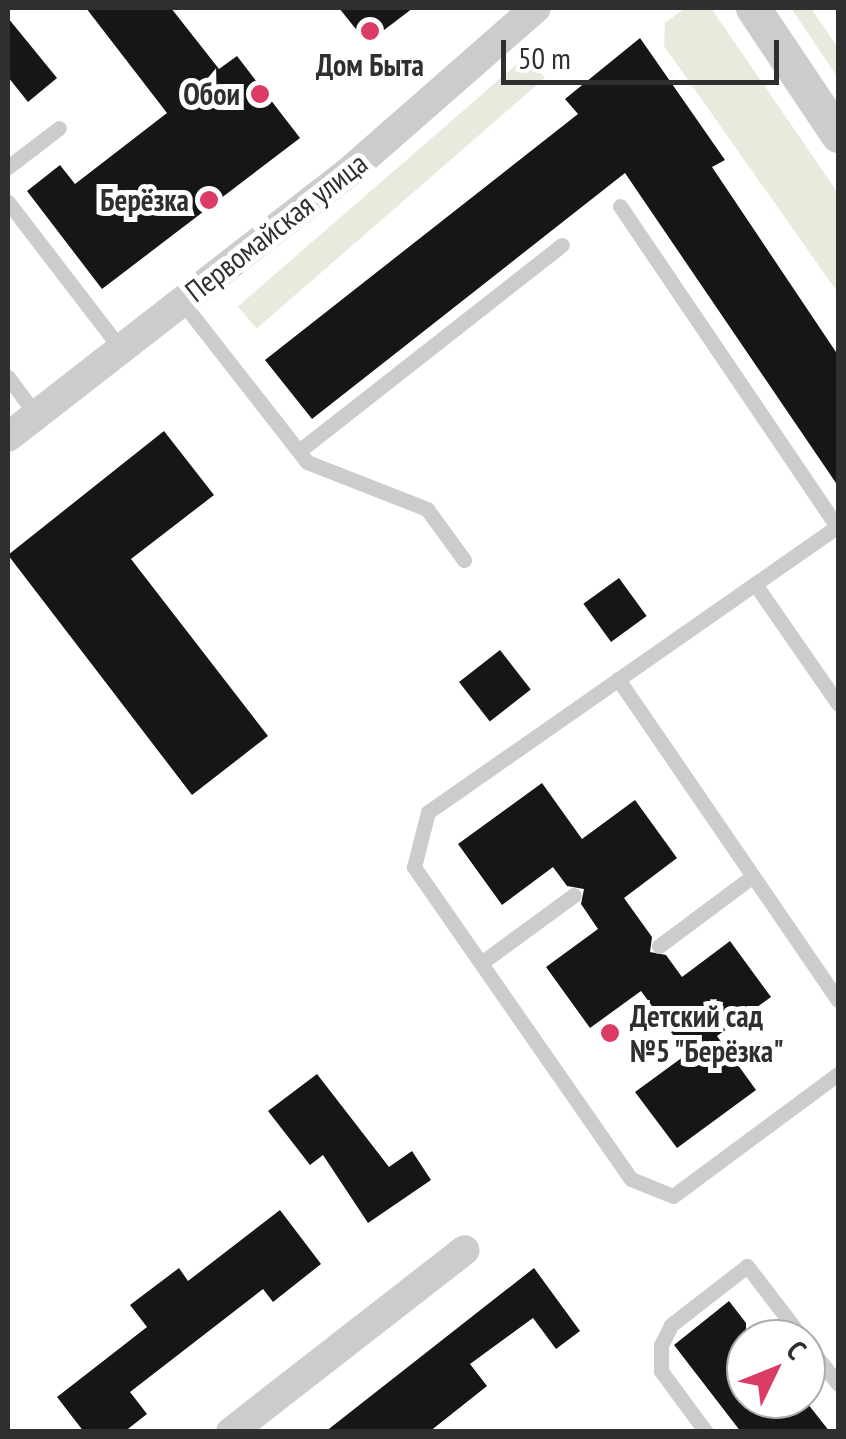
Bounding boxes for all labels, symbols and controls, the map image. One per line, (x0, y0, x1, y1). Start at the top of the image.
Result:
marker: Дом Быта (359, 20, 381, 42)
scale bar (506, 20, 784, 82)
text: 50 m (518, 38, 571, 77)
place label: Дом Быта (316, 47, 424, 83)
place label: Обои (183, 76, 240, 112)
marker: Обои (249, 83, 271, 105)
street label: Первомайская улица (178, 145, 374, 309)
place label: Берёзка (100, 182, 189, 218)
marker: Берёзка (198, 189, 220, 211)
place label: Детский сад №5 "Берёзка" (630, 998, 786, 1068)
marker: Детский сад №5 "Берёзка" (599, 1022, 621, 1044)
north arrow (726, 1319, 826, 1419)
text: С (779, 1332, 815, 1367)

